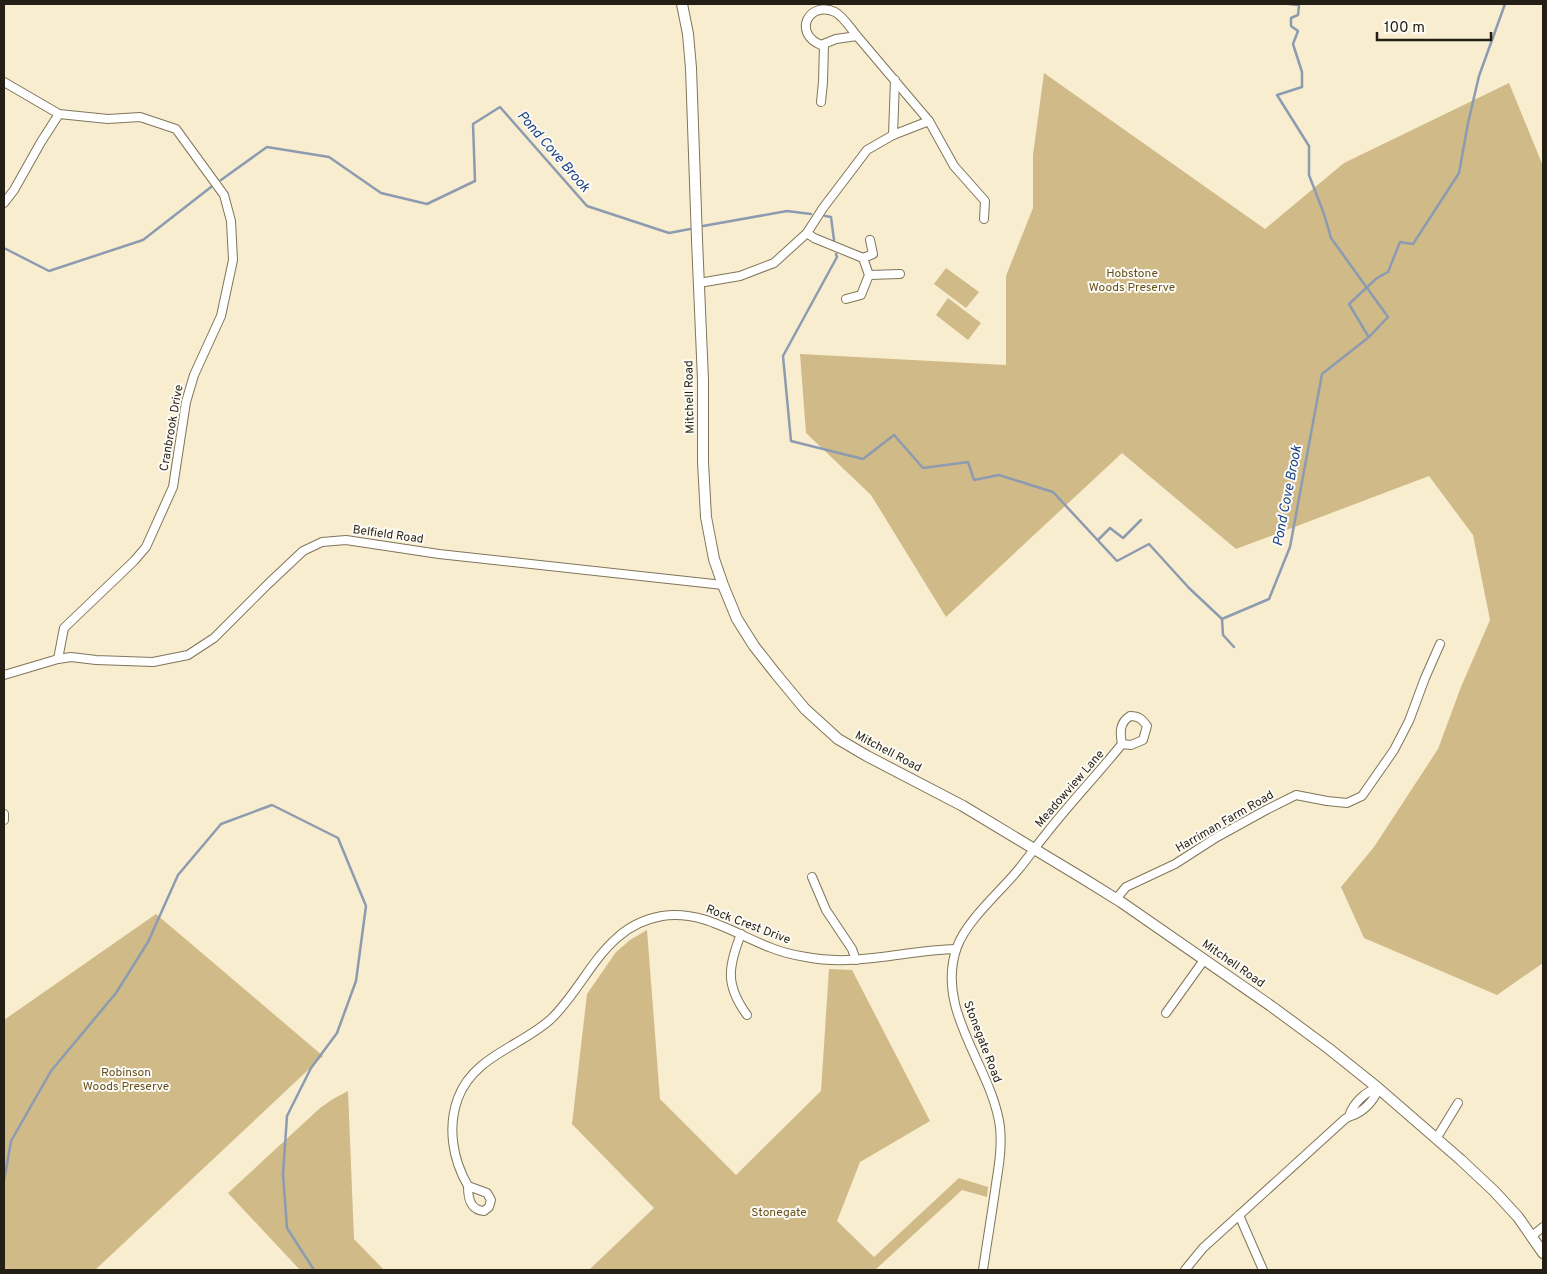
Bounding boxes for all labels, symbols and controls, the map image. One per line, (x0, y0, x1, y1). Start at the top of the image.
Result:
scale bar (1377, 10, 1491, 42)
text: 100 m (1384, 19, 1425, 38)
water label: Pond Cove Brook (513, 108, 594, 197)
park label: Hobstone Woods Preserve (1089, 266, 1175, 296)
street label: Mitchell Road (681, 360, 699, 434)
street label: Cranbrook Drive (157, 383, 187, 473)
water label: Pond Cove Brook (1270, 443, 1306, 548)
street label: Belfield Road (351, 522, 425, 548)
street label: Mitchell Road (852, 728, 924, 776)
street label: Meadowview Lane (1032, 747, 1108, 831)
street label: Harriman Farm Road (1173, 787, 1277, 857)
street label: Rock Crest Drive (703, 901, 793, 949)
street label: Mitchell Road (1198, 936, 1268, 992)
street label: Stonegate Road (959, 999, 1005, 1085)
park label: Robinson Woods Preserve (83, 1065, 169, 1095)
park label: Stonegate (751, 1205, 807, 1221)

